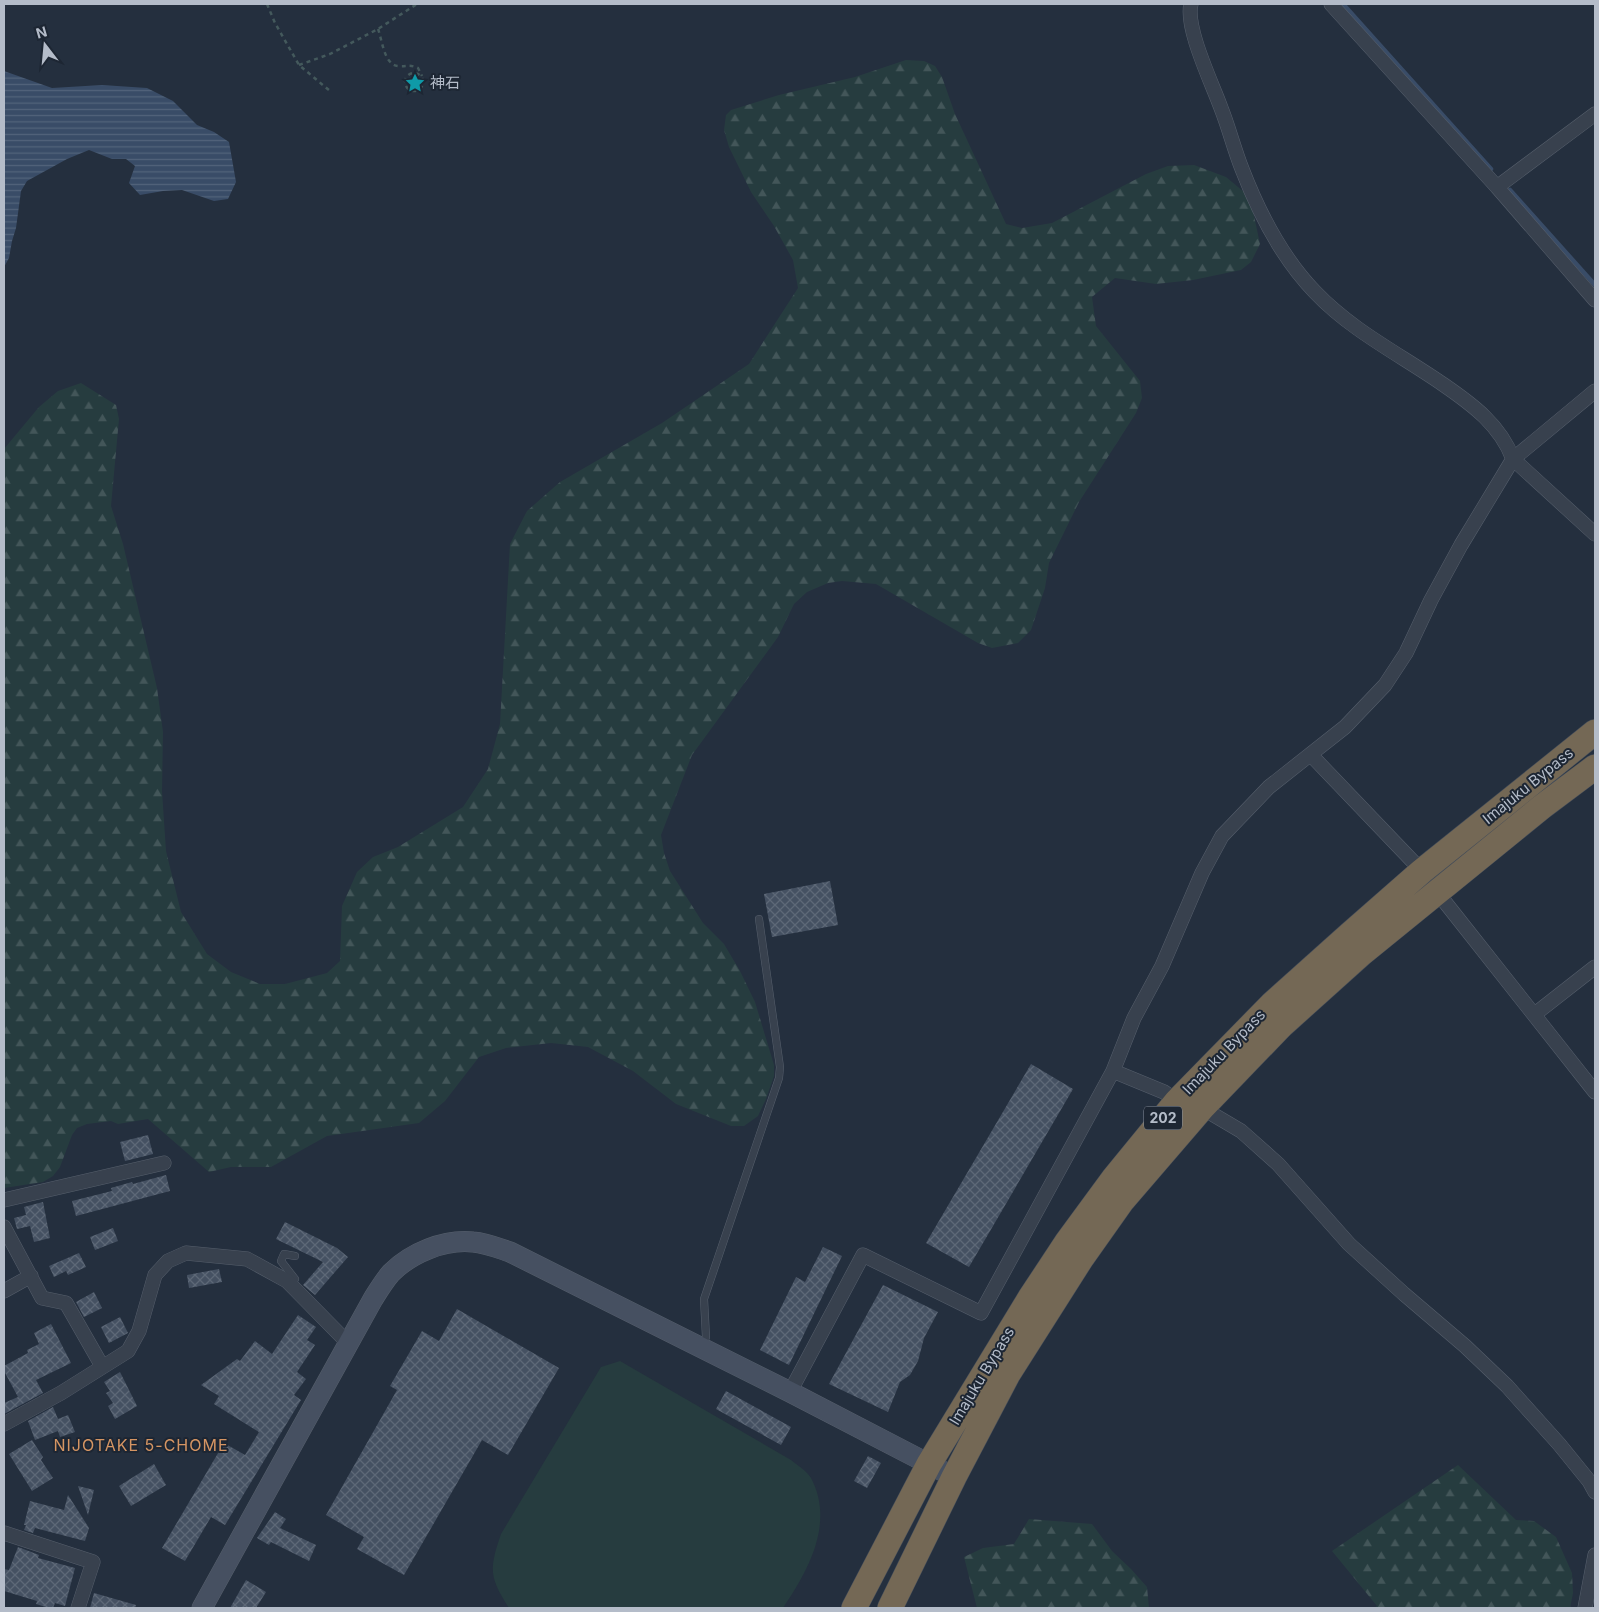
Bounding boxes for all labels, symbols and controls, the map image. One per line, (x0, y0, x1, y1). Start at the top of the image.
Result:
north arrow (20, 20, 70, 70)
text: N (34, 22, 49, 42)
place icon: 神石 (404, 72, 426, 94)
place label: 神石 (430, 73, 460, 92)
street label: Imajuku Bypass (1478, 743, 1577, 828)
street label: Imajuku Bypass (1178, 1005, 1269, 1098)
road number: 202 (1144, 1106, 1182, 1130)
street label: Imajuku Bypass (945, 1323, 1018, 1428)
district label: NIJOTAKE 5-CHOME (53, 1435, 229, 1455)

